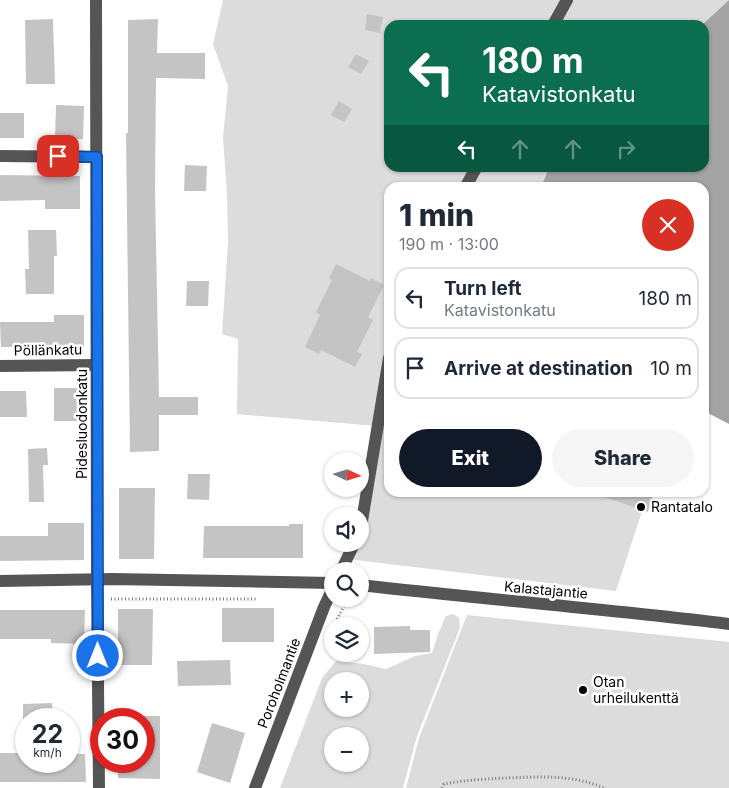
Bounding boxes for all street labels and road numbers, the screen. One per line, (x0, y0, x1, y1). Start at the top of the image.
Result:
street label: Pöllänkatu (14, 340, 82, 359)
street label: Pidesluodonkatu (73, 369, 90, 479)
street label: Kalastajantie (503, 577, 589, 602)
street label: Poroholmantie (254, 635, 304, 730)

